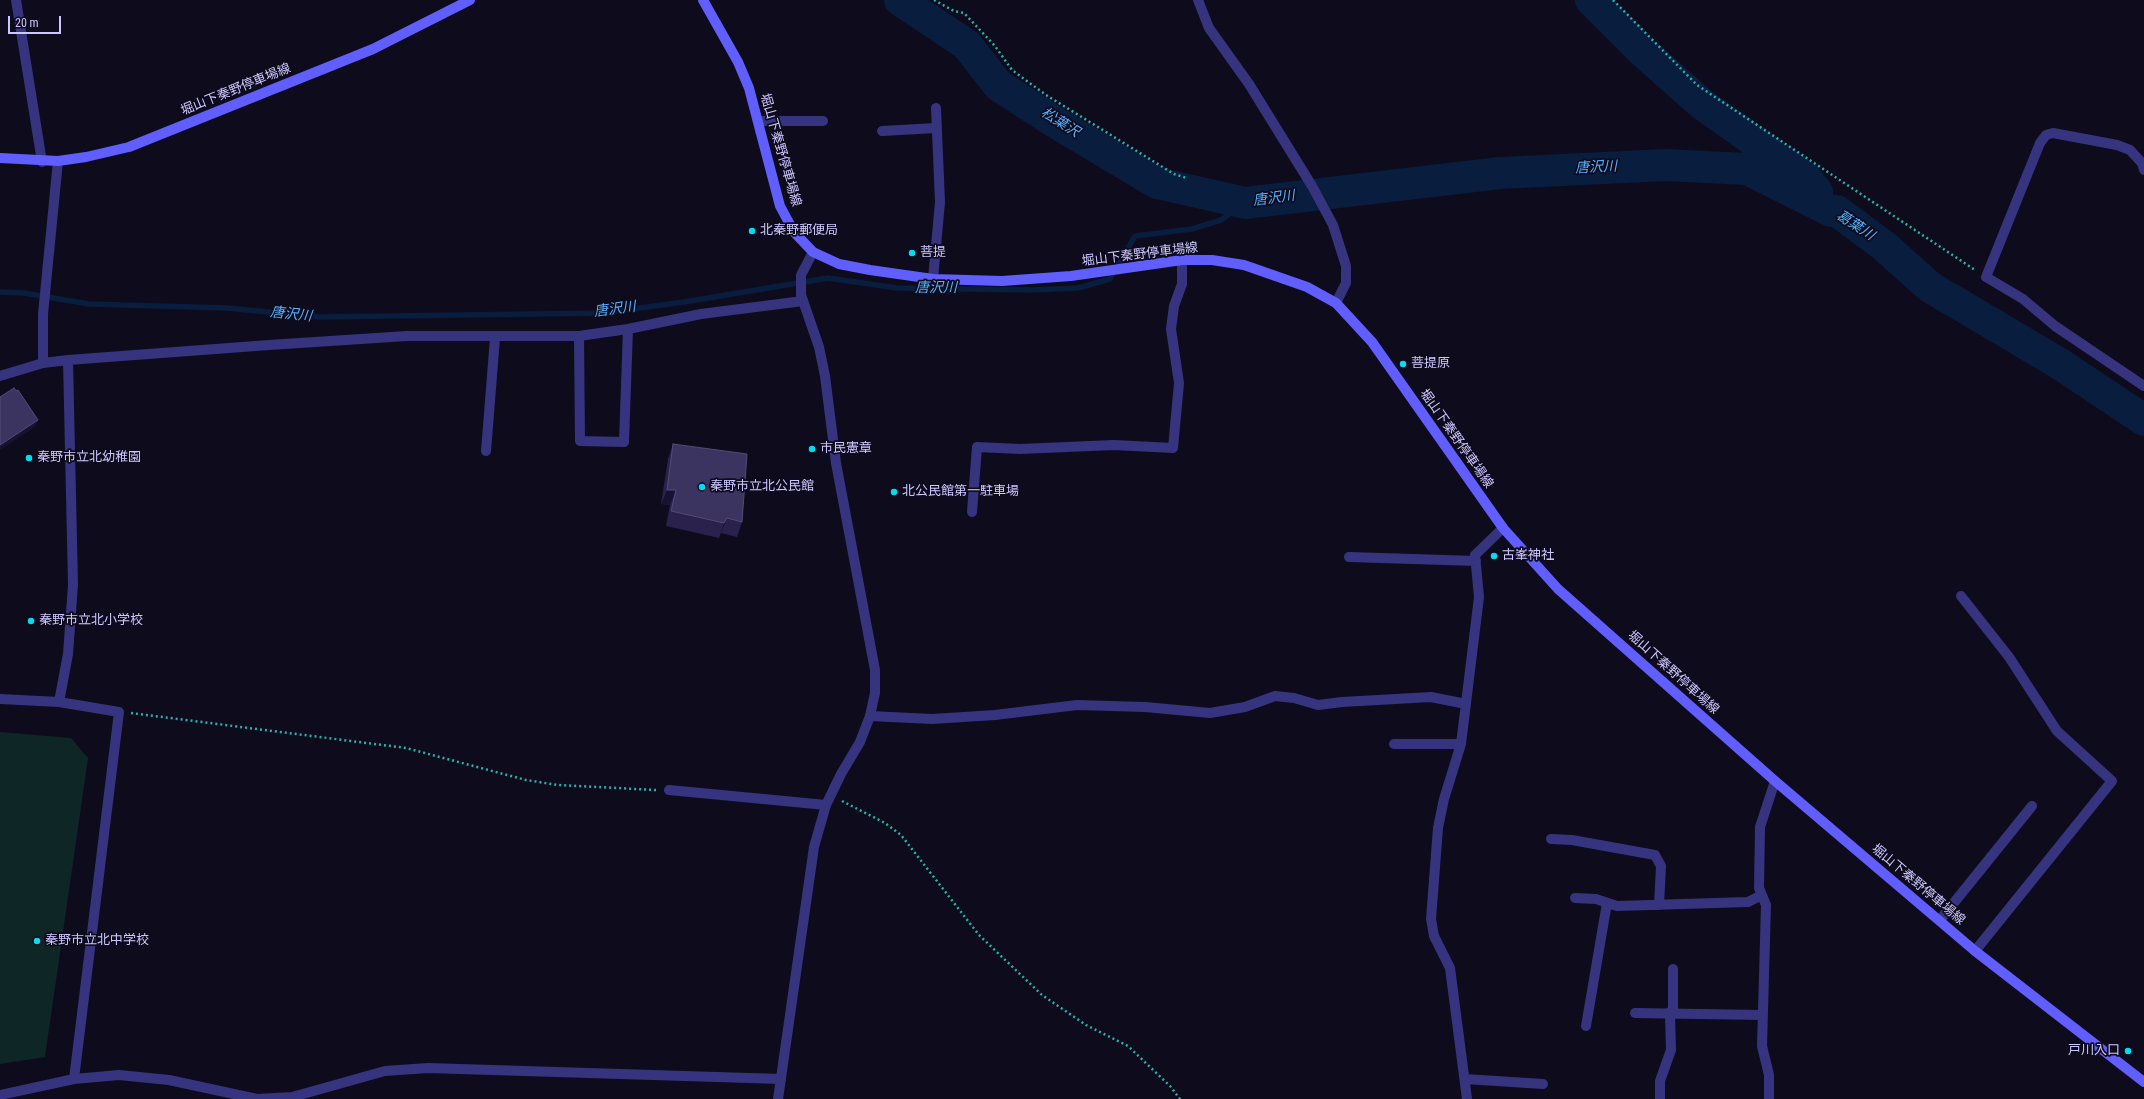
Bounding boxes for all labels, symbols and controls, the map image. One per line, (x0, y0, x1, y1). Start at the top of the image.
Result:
scale bar (10, 8, 63, 34)
text: 20 m (15, 16, 39, 30)
street label: 堀山下秦野停車場線 (179, 61, 293, 119)
street label: 堀山下秦野停車場線 (756, 92, 804, 208)
water label: 松葉沢 (1038, 105, 1082, 141)
water label: 唐沢川 (1575, 159, 1617, 177)
water label: 唐沢川 (1252, 188, 1296, 210)
water label: 葛葉川 (1833, 208, 1877, 244)
place label: 北秦野郵便局 (760, 223, 838, 239)
marker: 北秦野郵便局 (747, 226, 757, 236)
street label: 堀山下秦野停車場線 (1081, 240, 1199, 270)
place label: 菩提 (920, 245, 946, 261)
marker: 菩提 (907, 248, 917, 258)
water label: 唐沢川 (915, 280, 957, 296)
water label: 唐沢川 (593, 299, 637, 321)
water label: 唐沢川 (269, 304, 313, 326)
place label: 菩提原 (1411, 356, 1450, 372)
marker: 菩提原 (1398, 359, 1408, 369)
street label: 堀山下秦野停車場線 (1416, 387, 1496, 491)
place label: 市民憲章 (820, 441, 872, 457)
marker: 市民憲章 (807, 444, 817, 454)
place label: 秦野市立北幼稚園 (37, 450, 141, 466)
marker: 秦野市立北幼稚園 (24, 453, 34, 463)
place label: 秦野市立北公民館 (710, 479, 814, 495)
marker: 秦野市立北公民館 (697, 482, 707, 492)
place label: 北公民館第一駐車場 (902, 484, 1019, 500)
marker: 北公民館第一駐車場 (889, 487, 899, 497)
place label: 古峯神社 (1502, 548, 1554, 564)
marker: 古峯神社 (1489, 551, 1499, 561)
place label: 秦野市立北小学校 (39, 613, 143, 629)
marker: 秦野市立北小学校 (26, 616, 36, 626)
street label: 堀山下秦野停車場線 (1624, 628, 1722, 718)
street label: 堀山下秦野停車場線 (1868, 841, 1968, 929)
place label: 秦野市立北中学校 (45, 933, 149, 949)
marker: 秦野市立北中学校 (32, 936, 42, 946)
place label: 戸川入口 (2068, 1043, 2120, 1059)
marker: 戸川入口 (2123, 1046, 2133, 1056)

